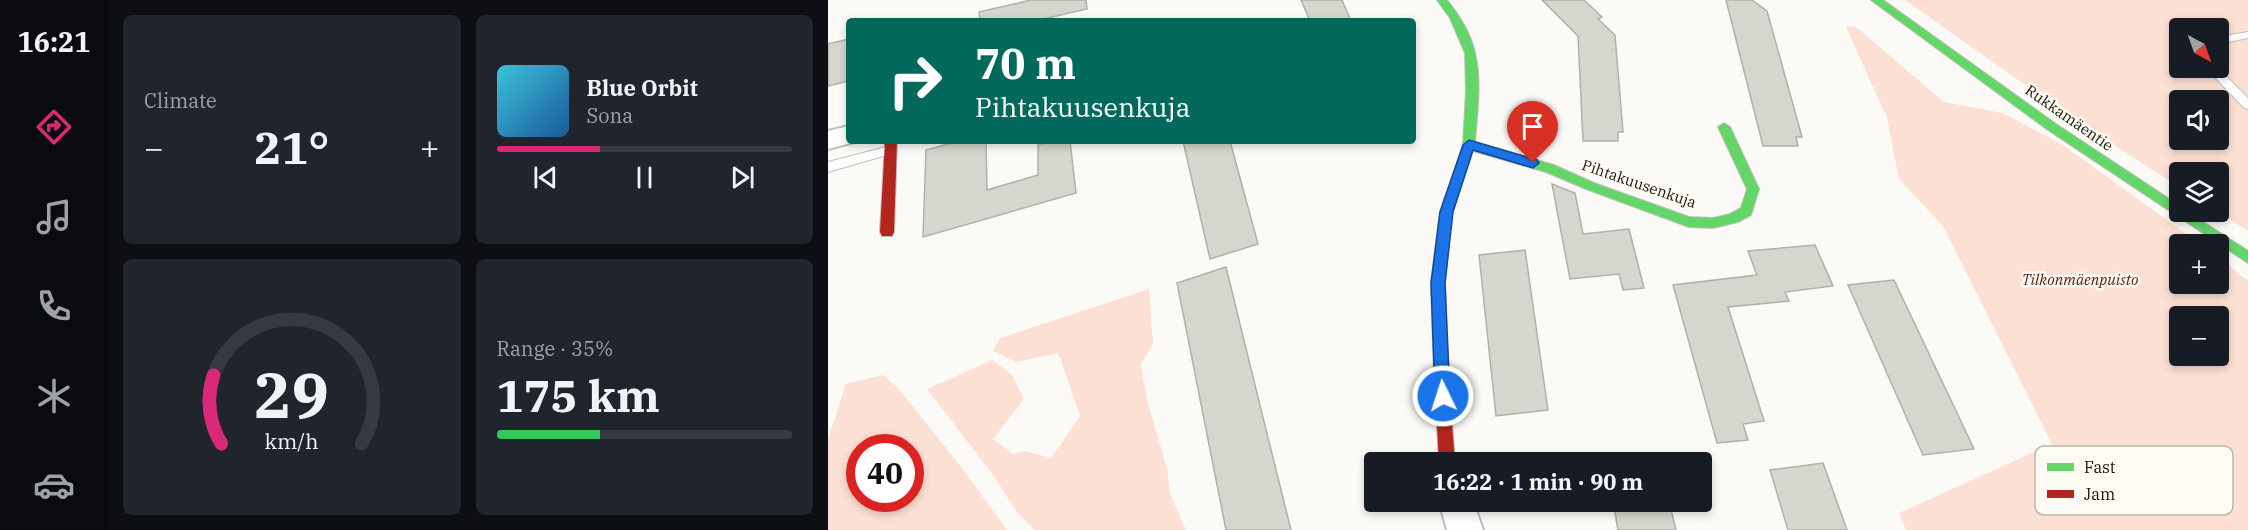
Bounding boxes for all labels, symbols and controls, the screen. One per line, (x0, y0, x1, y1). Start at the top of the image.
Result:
north arrow (2169, 18, 2229, 78)
map controls (2169, 18, 2229, 366)
text: 16:21 (18, 24, 90, 59)
text: 70 m (975, 36, 1076, 91)
icon: right (876, 42, 954, 120)
text: Blue Orbit (587, 73, 698, 102)
street label: Rukkamäentie (2022, 80, 2117, 155)
text: Climate (144, 87, 217, 114)
text: Pihtakuusenkuja (975, 89, 1190, 124)
button: sound (2169, 90, 2229, 150)
pin (1507, 101, 1558, 163)
text: Sona (587, 102, 633, 129)
icon: directions (33, 106, 75, 148)
icon: arrive (1516, 110, 1549, 143)
text: 21° (254, 118, 329, 176)
text: − (144, 126, 164, 169)
text: + (420, 126, 440, 169)
street label: Pihtakuusenkuja (1579, 155, 1699, 212)
icon: previous (529, 161, 562, 194)
icon: pause (628, 161, 661, 194)
icon: next (726, 161, 759, 194)
button: layers (2169, 162, 2229, 222)
icon: music (33, 196, 75, 238)
button: + (2169, 234, 2229, 294)
park label: Tilkonmäenpuisto (2022, 270, 2138, 289)
icon: phone (33, 285, 75, 327)
button: − (2169, 306, 2229, 366)
text: Range · 35% (497, 335, 613, 362)
text: 29 (254, 354, 329, 435)
position arrow (1411, 364, 1475, 428)
text: 175 km (497, 366, 660, 424)
icon: climate (33, 375, 75, 417)
text: km/h (265, 427, 319, 455)
speed limit sign: 40 (846, 434, 924, 512)
legend (2035, 446, 2233, 515)
text: Fast (2084, 457, 2116, 477)
icon: car (33, 464, 75, 506)
text: 16:22 · 1 min · 90 m (1433, 467, 1643, 496)
text: Jam (2084, 484, 2115, 504)

